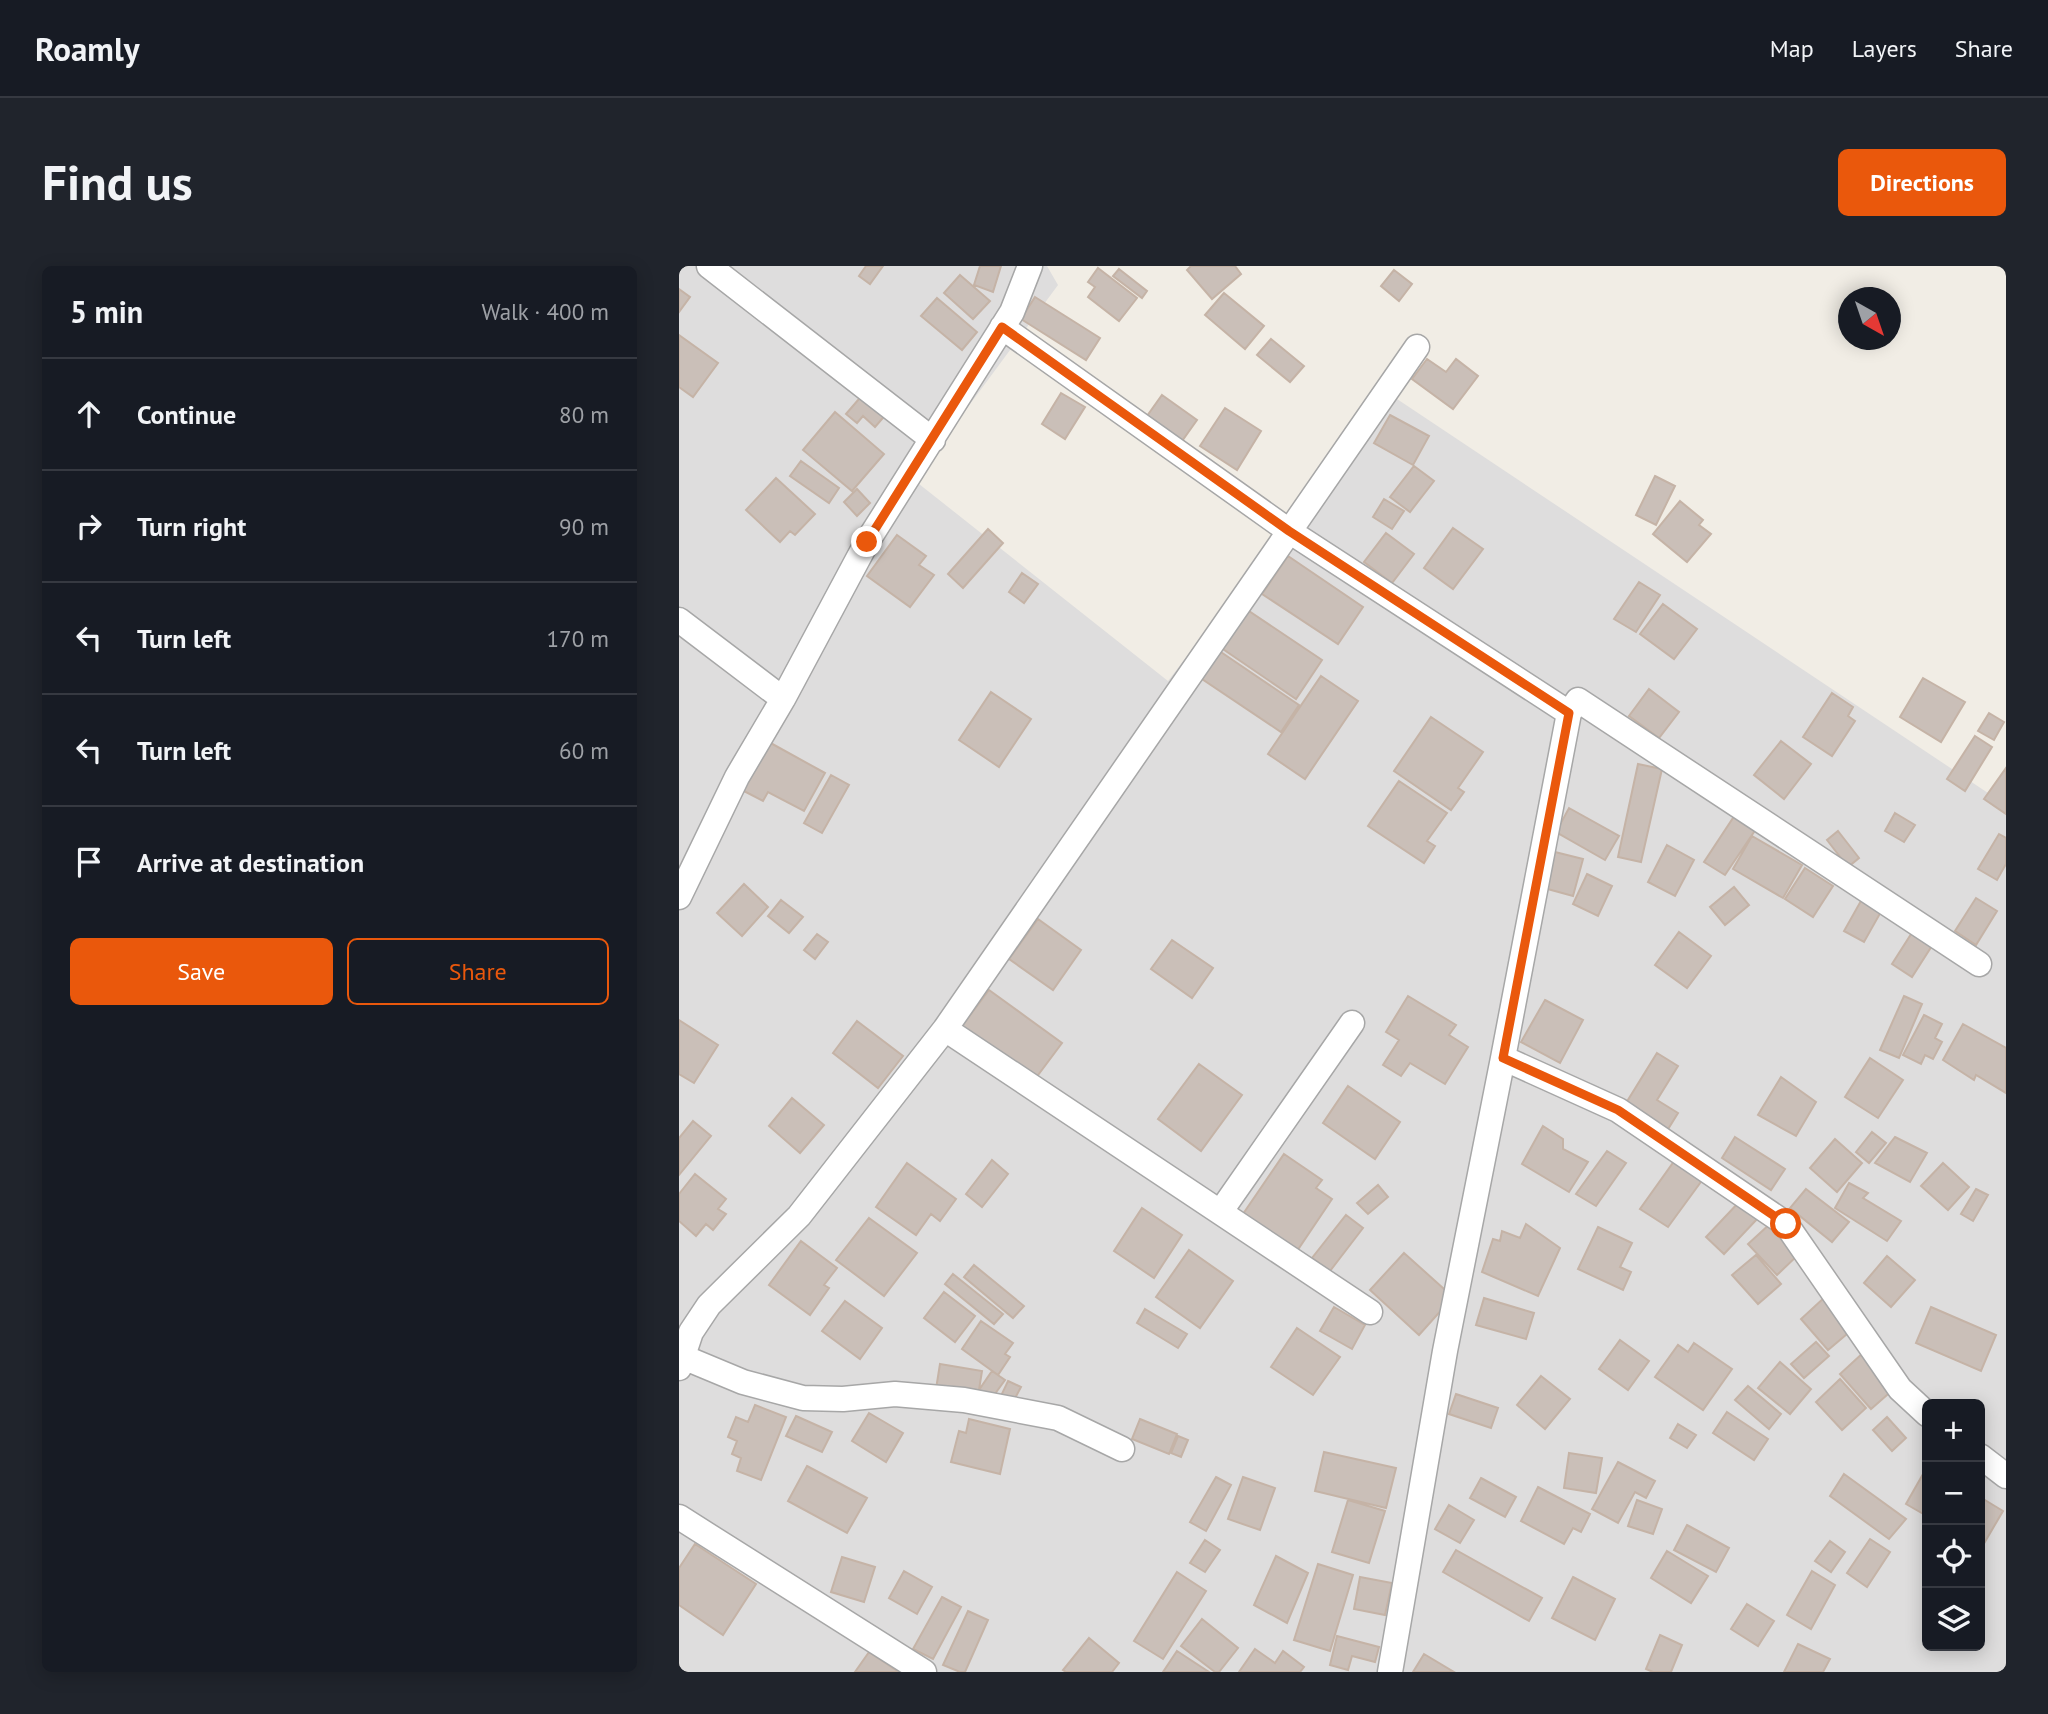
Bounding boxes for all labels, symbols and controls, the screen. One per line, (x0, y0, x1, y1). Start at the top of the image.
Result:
text: Roamly (35, 27, 139, 70)
text: Map (1770, 33, 1814, 64)
text: Layers (1852, 33, 1917, 64)
text: Share (1955, 33, 2013, 64)
button: Directions (1838, 149, 2006, 216)
text: Find us (42, 150, 193, 214)
north arrow (1838, 287, 1901, 350)
text: 5 min (70, 292, 143, 331)
text: Walk · 400 m (482, 297, 609, 326)
icon: ahead (70, 395, 108, 433)
text: Continue (137, 398, 236, 431)
text: 80 m (559, 400, 609, 429)
icon: right (70, 507, 108, 545)
text: Turn right (137, 510, 246, 543)
text: 90 m (559, 512, 609, 541)
route end (851, 526, 882, 557)
icon: left (70, 619, 108, 657)
text: Turn left (137, 622, 231, 655)
text: 170 m (547, 624, 609, 653)
icon: left (70, 731, 108, 769)
text: Turn left (137, 734, 231, 767)
text: 60 m (559, 736, 609, 765)
icon: arrive (70, 843, 108, 881)
text: Arrive at destination (137, 846, 364, 879)
button: Save (70, 938, 333, 1005)
button: Share (347, 938, 609, 1005)
route start (1770, 1208, 1801, 1239)
map controls (1922, 1399, 1985, 1651)
button: + (1922, 1399, 1985, 1462)
button: − (1922, 1462, 1985, 1525)
button: locate (1922, 1525, 1985, 1588)
button: layers (1922, 1588, 1985, 1651)

